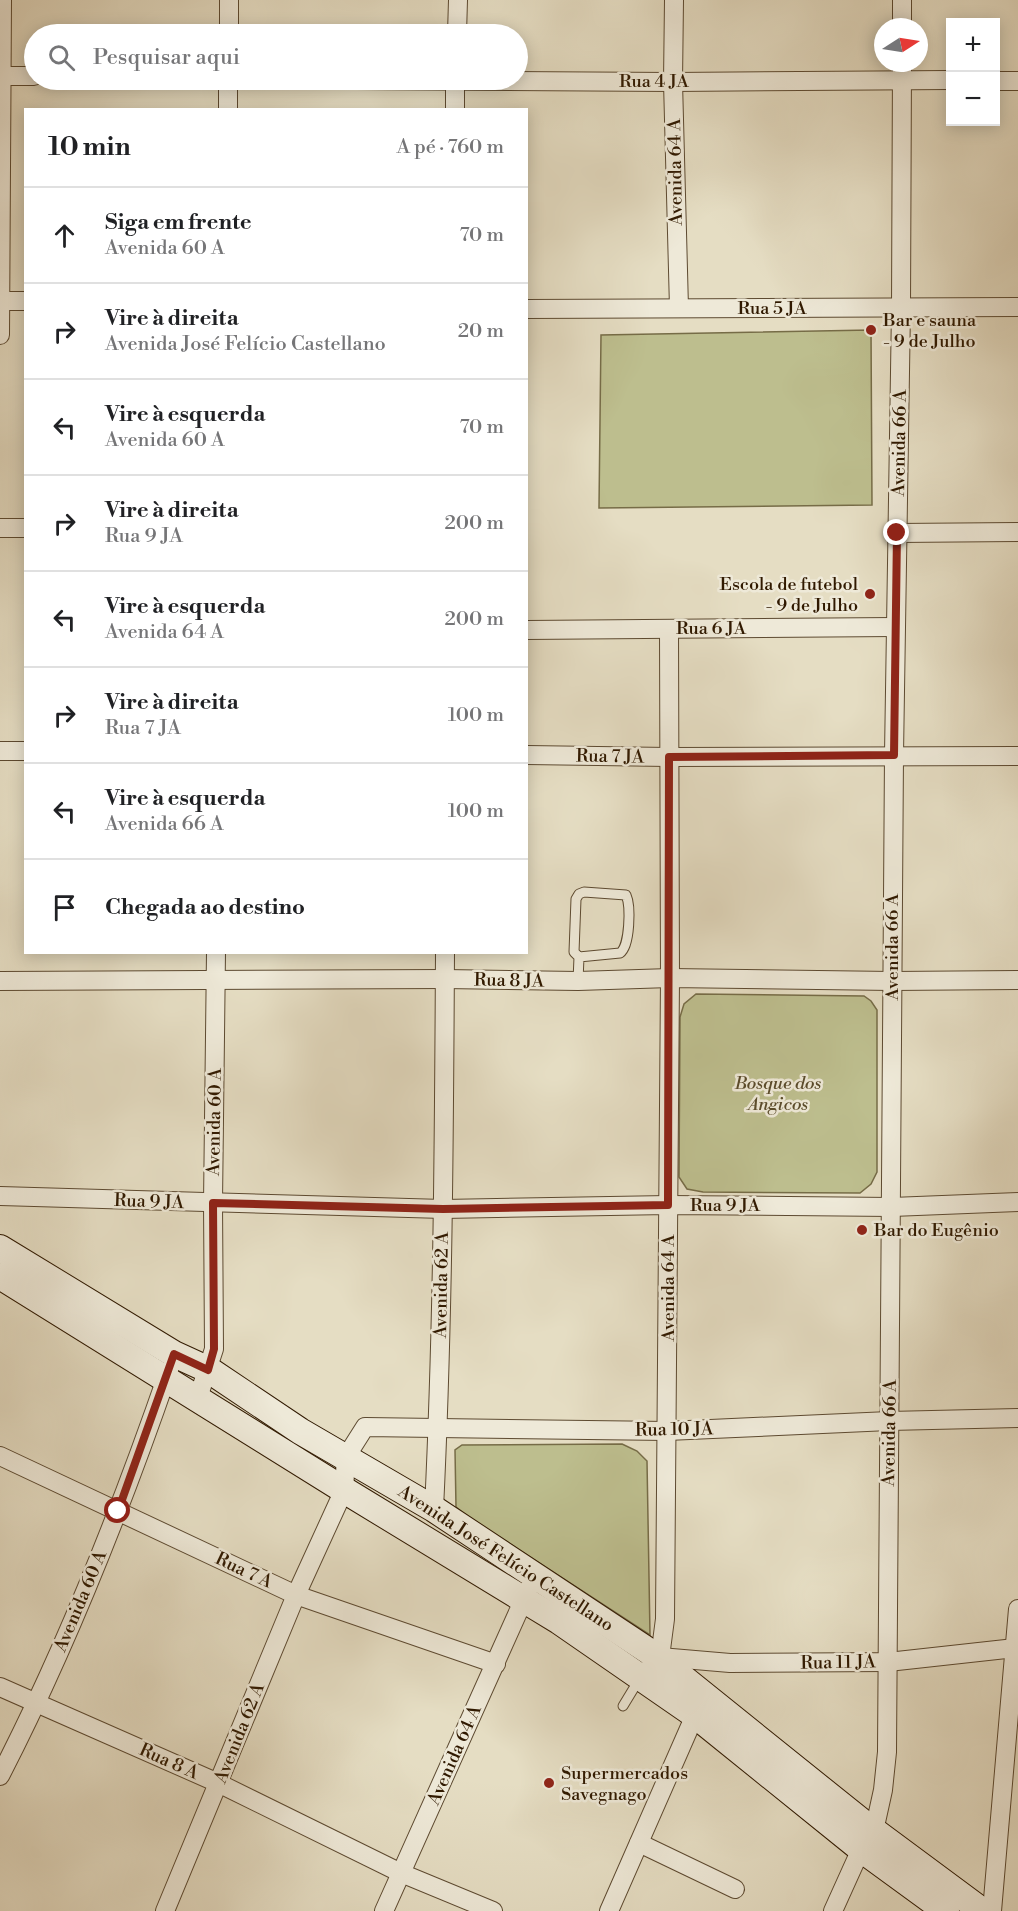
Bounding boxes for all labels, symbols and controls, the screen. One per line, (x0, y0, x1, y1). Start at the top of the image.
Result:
north arrow (874, 18, 928, 72)
map controls (946, 18, 1000, 126)
button: + (946, 18, 1000, 72)
search box (24, 24, 528, 90)
icon: search (45, 41, 78, 74)
text: Pesquisar aqui (93, 44, 240, 71)
street label: Rua 4 JA (619, 70, 690, 93)
button: − (946, 72, 1000, 126)
street label: Avenida 64 A (663, 118, 688, 227)
text: 10 min (48, 131, 131, 163)
text: A pé · 760 m (396, 135, 504, 160)
text: Siga em frente (105, 209, 252, 236)
icon: ahead (48, 219, 81, 252)
text: 70 m (460, 223, 504, 248)
text: Avenida 60 A (105, 236, 225, 261)
street label: Rua 5 JA (737, 297, 807, 320)
text: Vire à direita (105, 305, 239, 332)
place label: Bar e sauna - 9 de Julho (882, 309, 977, 353)
icon: right (48, 315, 81, 348)
text: 20 m (458, 319, 504, 344)
marker: Bar e sauna - 9 de Julho (864, 323, 878, 337)
text: Avenida José Felício Castellano (105, 332, 386, 357)
street label: Avenida 66 A (887, 389, 912, 498)
text: Vire à esquerda (105, 401, 265, 428)
icon: left (48, 411, 81, 444)
text: 70 m (460, 415, 504, 440)
text: Avenida 60 A (105, 428, 225, 453)
text: Vire à direita (105, 497, 239, 524)
icon: right (48, 507, 81, 540)
text: 200 m (444, 511, 504, 536)
route end (883, 519, 909, 545)
text: Rua 9 JA (105, 524, 183, 549)
place label: Escola de futebol - 9 de Julho (720, 573, 859, 617)
marker: Escola de futebol - 9 de Julho (863, 587, 877, 601)
text: Vire à esquerda (105, 593, 265, 620)
icon: left (48, 603, 81, 636)
text: 200 m (444, 607, 504, 632)
street label: Rua 6 JA (676, 617, 747, 640)
text: Avenida 64 A (105, 620, 224, 645)
text: Vire à direita (105, 689, 239, 716)
icon: right (48, 699, 81, 732)
text: 100 m (448, 703, 504, 728)
text: Rua 7 JA (105, 716, 181, 741)
street label: Rua 7 JA (576, 744, 645, 769)
text: Vire à esquerda (105, 785, 265, 812)
icon: left (48, 795, 81, 828)
text: 100 m (448, 799, 504, 824)
text: Avenida 66 A (105, 812, 224, 837)
icon: arrive (48, 891, 81, 924)
street label: Avenida 66 A (881, 893, 904, 1001)
text: Chegada ao destino (105, 894, 305, 921)
street label: Rua 8 JA (474, 968, 545, 993)
street label: Avenida 60 A (202, 1067, 227, 1177)
park label: Bosque dos Angicos (734, 1072, 822, 1116)
street label: Rua 9 JA (114, 1189, 185, 1214)
street label: Rua 9 JA (690, 1194, 761, 1217)
place label: Bar do Eugênio (873, 1219, 999, 1242)
marker: Bar do Eugênio (855, 1223, 869, 1237)
street label: Avenida 62 A (429, 1231, 454, 1339)
street label: Avenida 64 A (657, 1234, 680, 1343)
street label: Avenida 66 A (877, 1379, 902, 1488)
street label: Rua 10 JA (635, 1417, 714, 1442)
street label: Avenida José Felício Castellano (393, 1479, 618, 1637)
route start (104, 1497, 130, 1523)
street label: Avenida 60 A (48, 1546, 112, 1656)
street label: Rua 7 A (211, 1547, 277, 1594)
street label: Rua 11 JA (800, 1650, 877, 1675)
street label: Avenida 62 A (209, 1679, 270, 1788)
street label: Avenida 64 A (422, 1701, 487, 1810)
street label: Rua 8 A (136, 1738, 203, 1785)
place label: Supermercados Savegnago (561, 1762, 688, 1806)
marker: Supermercados Savegnago (542, 1776, 556, 1790)

